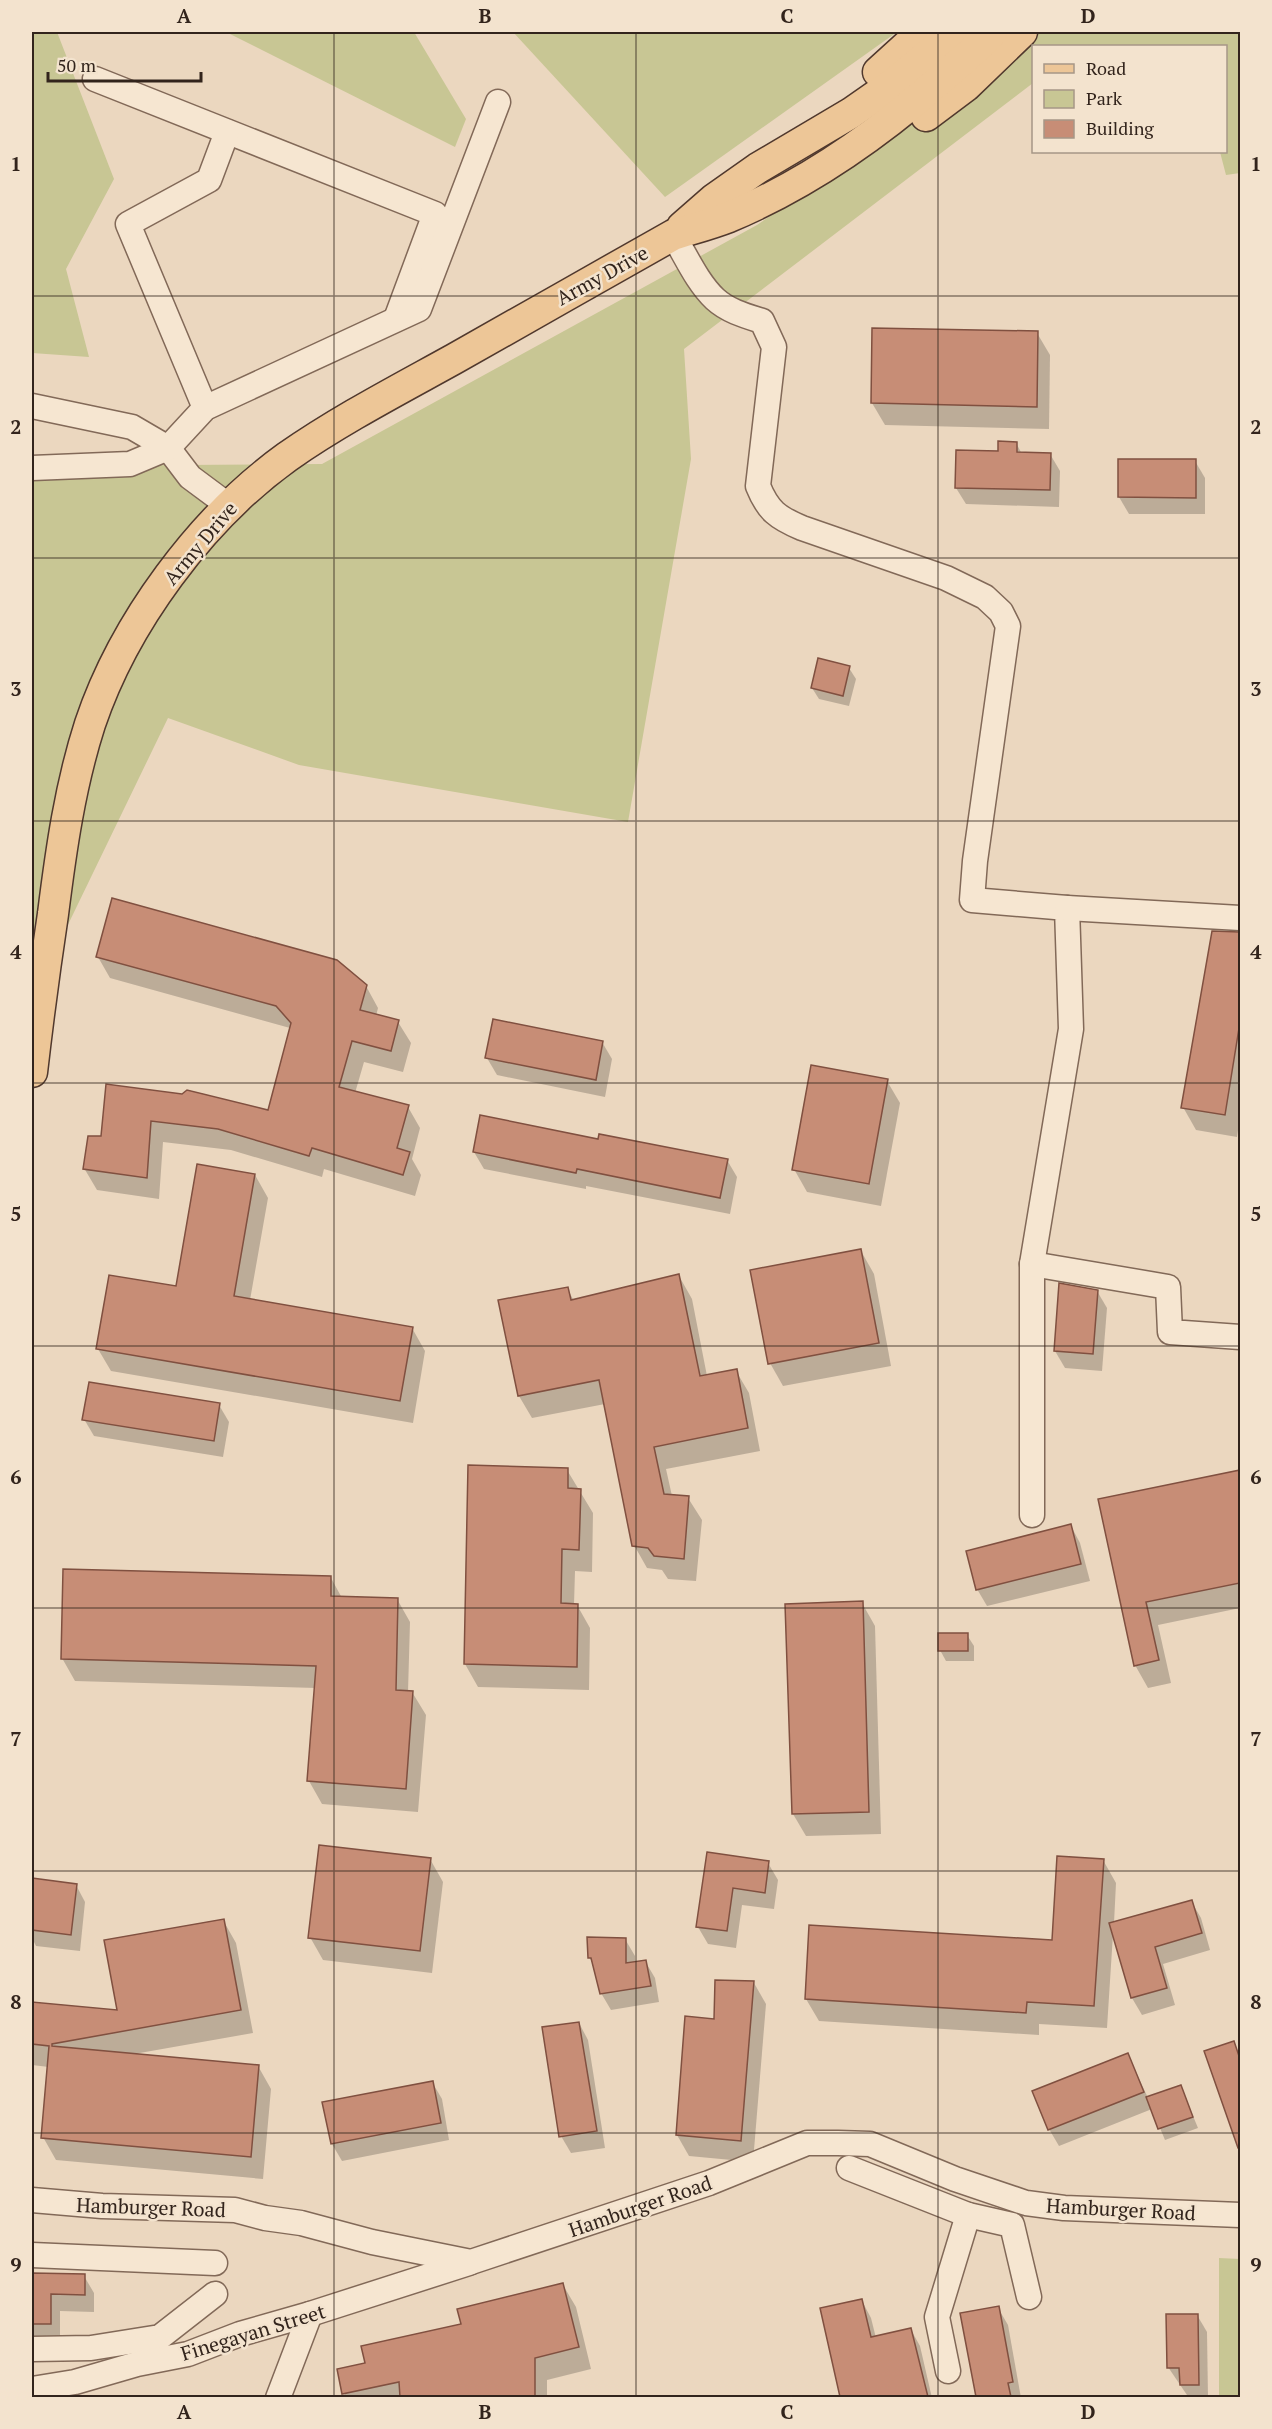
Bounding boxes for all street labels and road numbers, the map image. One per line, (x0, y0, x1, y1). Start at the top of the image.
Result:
street label: Army Drive (551, 239, 653, 311)
street label: Army Drive (157, 496, 243, 590)
street label: Hamburger Road (565, 2169, 715, 2243)
street label: Hamburger Road (76, 2191, 226, 2223)
street label: Hamburger Road (1046, 2192, 1196, 2226)
street label: Finegayan Street (177, 2297, 329, 2367)

